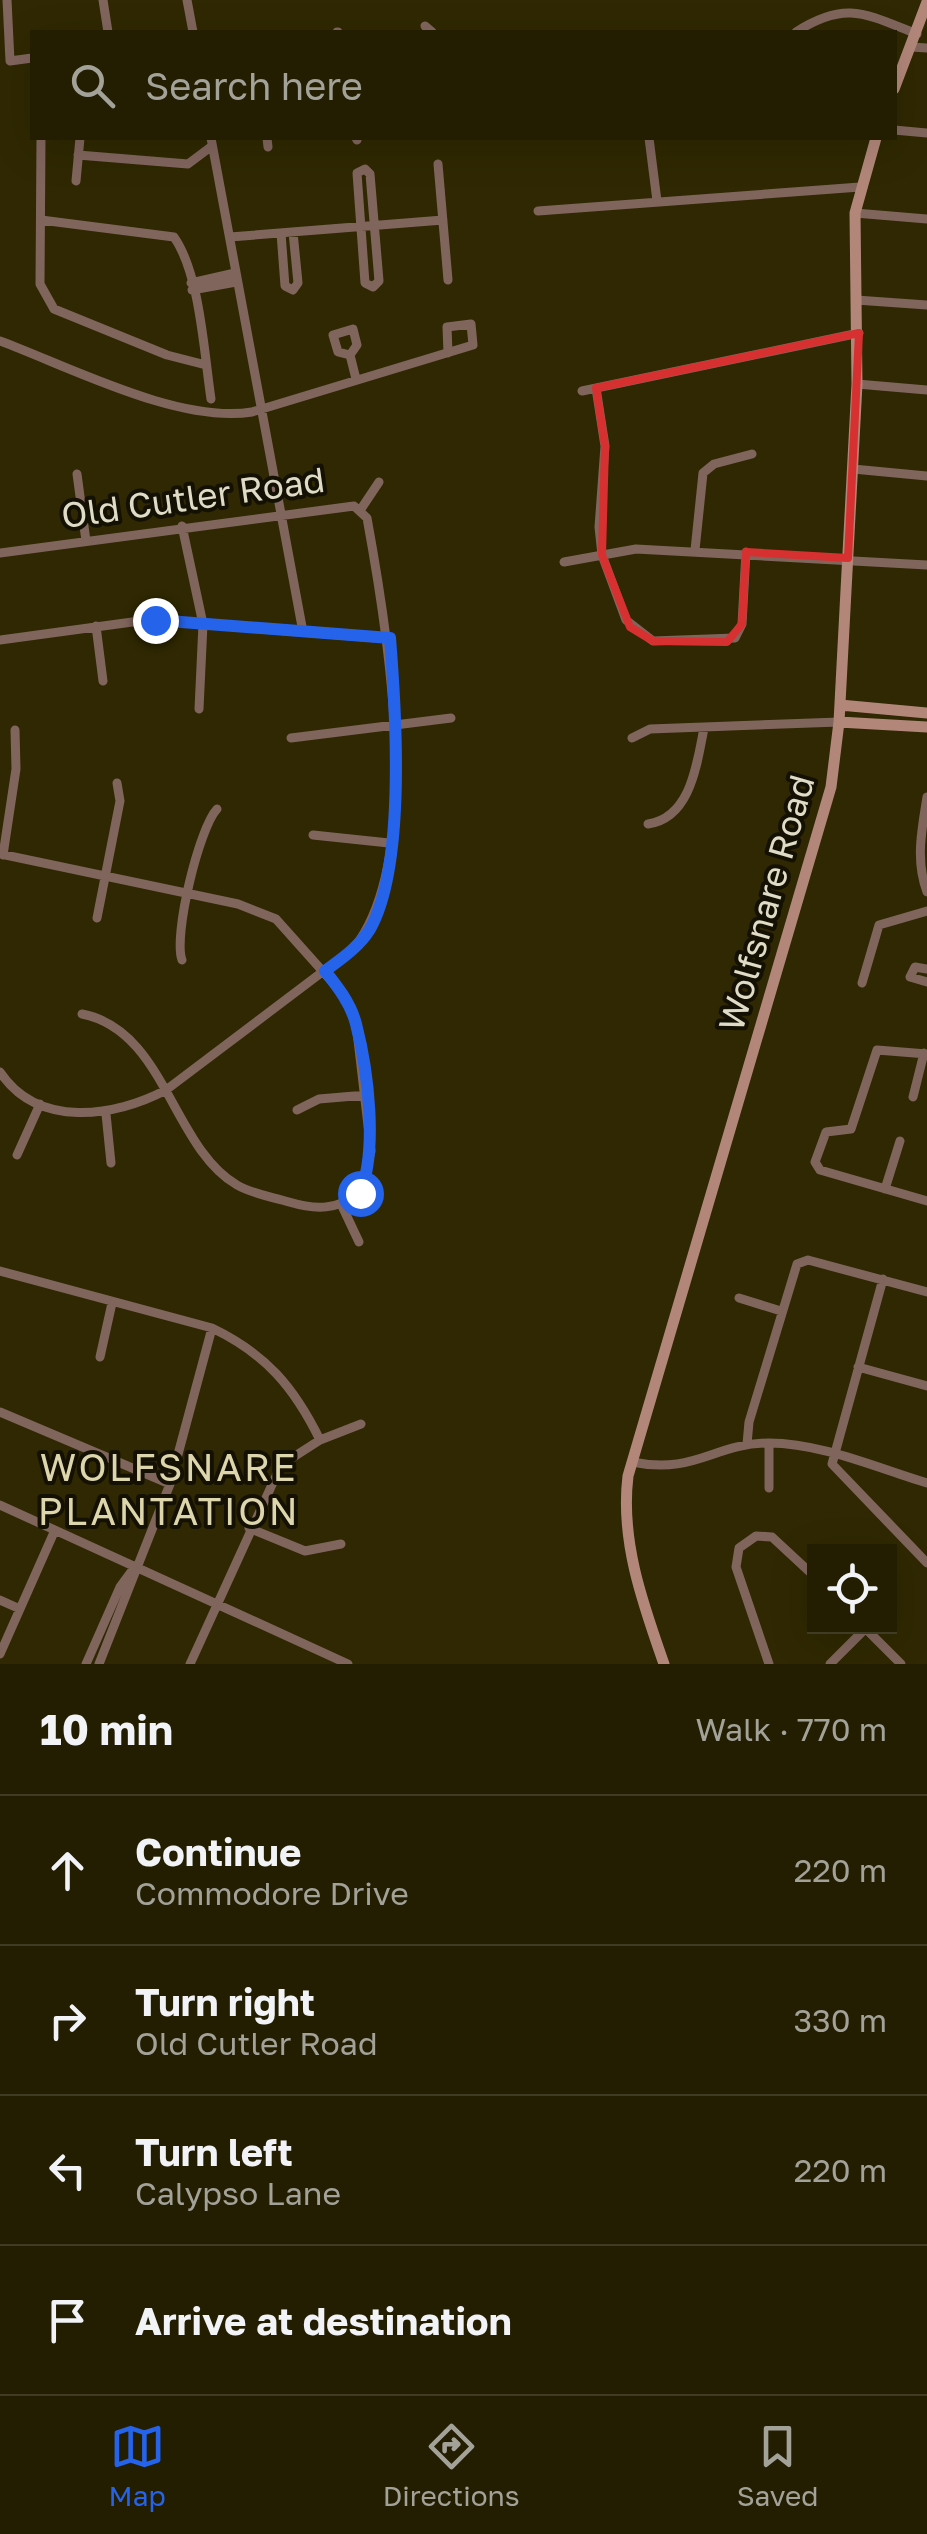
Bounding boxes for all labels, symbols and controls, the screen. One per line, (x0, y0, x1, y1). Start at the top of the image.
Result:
search box (30, 30, 897, 140)
icon: search (65, 58, 120, 113)
text: Search here (145, 63, 363, 108)
street label: Old Cutler Road (59, 458, 327, 536)
route end (133, 598, 179, 644)
street label: Wolfsnare Road (709, 770, 823, 1036)
route start (338, 1171, 384, 1217)
district label: WOLFSNARE PLANTATION (38, 1444, 300, 1533)
map controls (807, 1544, 897, 1634)
button: locate (807, 1544, 897, 1634)
text: 10 min (40, 1704, 173, 1754)
text: Walk · 770 m (695, 1710, 887, 1748)
text: Continue (135, 1829, 301, 1874)
icon: ahead (40, 1843, 95, 1898)
text: 220 m (794, 1851, 887, 1889)
text: Commodore Drive (135, 1874, 409, 1912)
text: Turn right (135, 1979, 315, 2024)
icon: right (40, 1993, 95, 2048)
text: 330 m (793, 2001, 887, 2039)
text: Old Cutler Road (135, 2024, 378, 2062)
text: Turn left (135, 2129, 293, 2174)
icon: left (40, 2143, 95, 2198)
text: 220 m (794, 2151, 887, 2189)
text: Calypso Lane (135, 2174, 341, 2212)
icon: arrive (40, 2293, 95, 2348)
text: Arrive at destination (135, 2298, 512, 2343)
tab: Map (109, 2419, 166, 2512)
tab: Directions (383, 2419, 520, 2512)
tab: Saved (737, 2419, 818, 2512)

